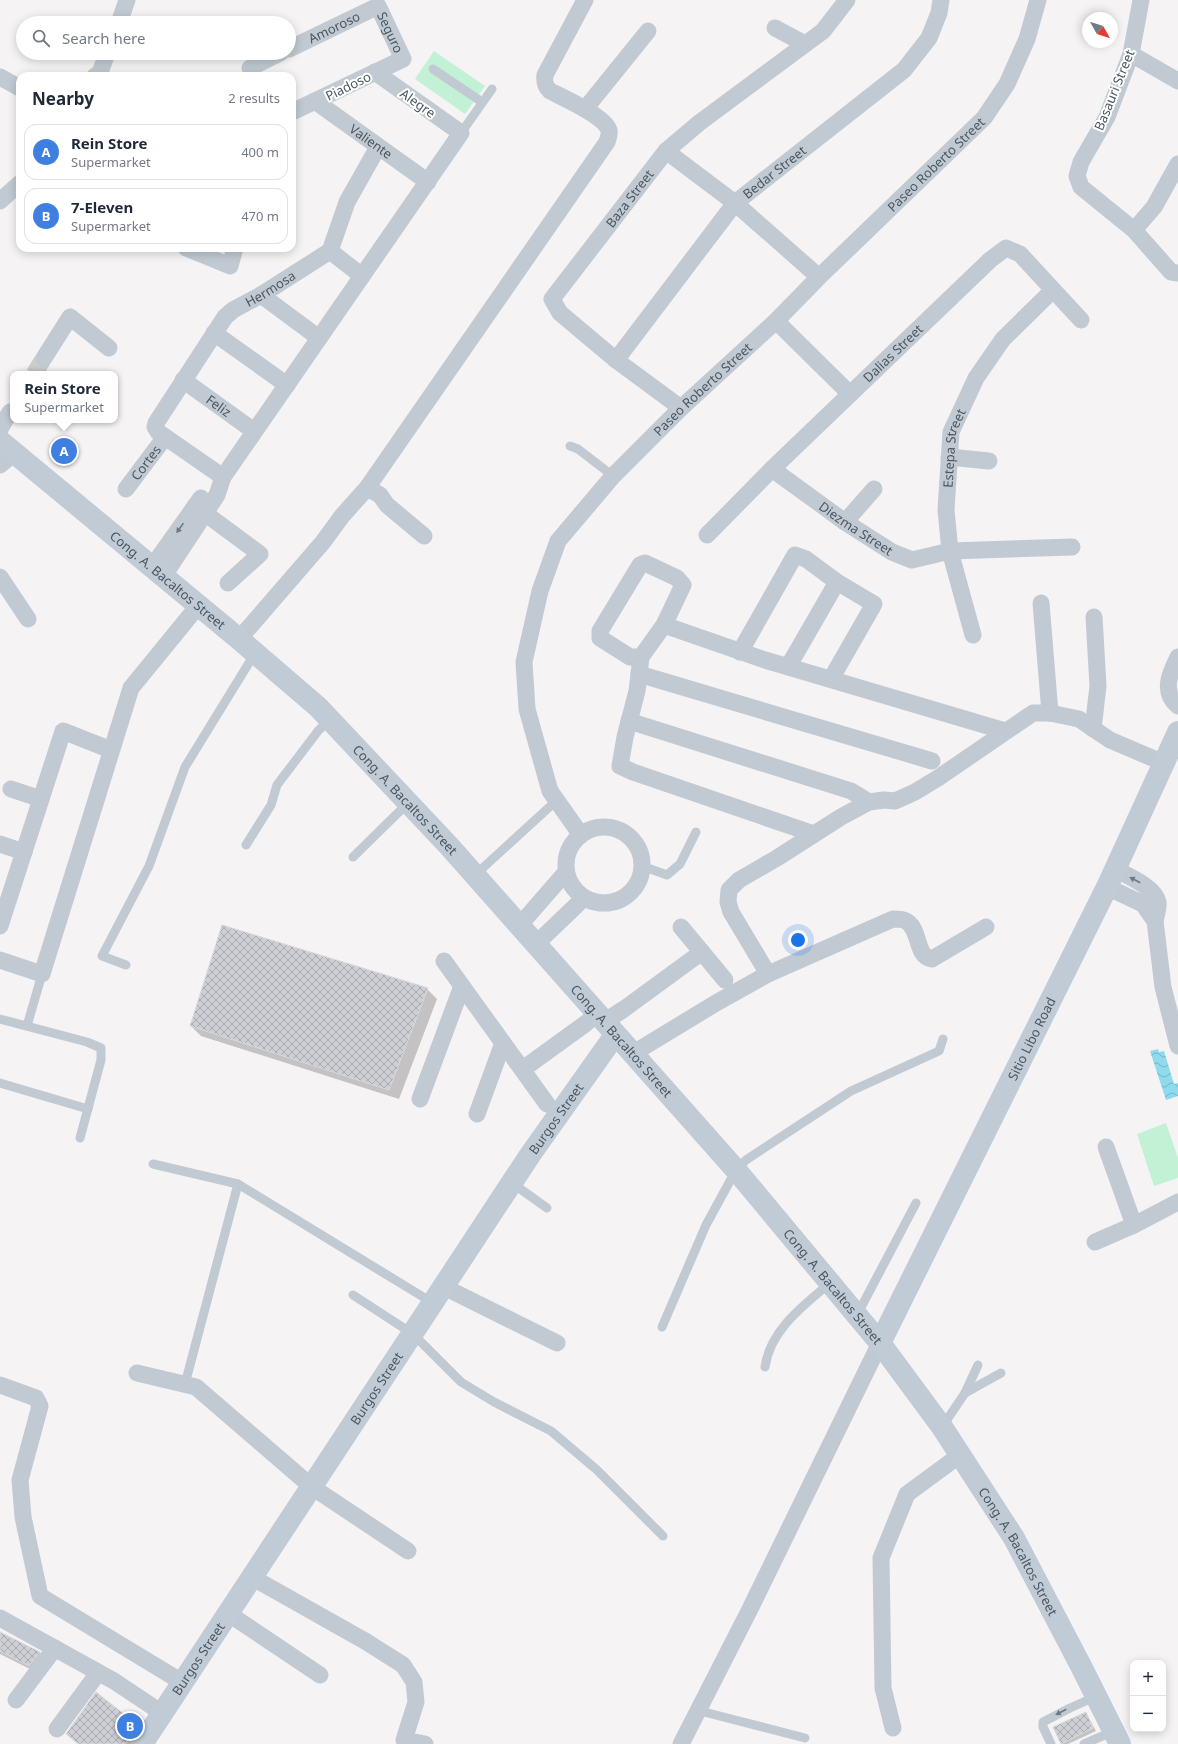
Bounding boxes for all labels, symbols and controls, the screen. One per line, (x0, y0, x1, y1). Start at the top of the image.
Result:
street label: Amoroso (305, 7, 363, 47)
street label: Seguro (373, 9, 408, 56)
north arrow (1082, 12, 1118, 48)
search box (16, 16, 296, 60)
icon: search (30, 27, 52, 49)
text: Search here (62, 28, 145, 48)
street label: Basauri Street (1090, 47, 1139, 133)
street label: Piadoso (322, 67, 374, 105)
street label: Alegre (397, 84, 439, 122)
text: Nearby (32, 87, 94, 110)
text: 2 results (228, 89, 280, 107)
street label: Paseo Roberto Street (883, 113, 989, 216)
street label: Valiente (346, 120, 396, 163)
text: Rein Store (71, 133, 147, 153)
street label: Bedar Street (739, 141, 810, 203)
text: A (42, 143, 51, 161)
text: 400 m (241, 143, 279, 161)
text: Supermarket (71, 153, 151, 171)
street label: Baza Street (601, 165, 658, 231)
text: 7-Eleven (71, 197, 133, 217)
text: B (42, 207, 50, 225)
text: 470 m (241, 207, 279, 225)
text: Supermarket (71, 217, 151, 235)
street label: Hermosa (242, 266, 299, 311)
street label: Dalias Street (859, 320, 927, 386)
street label: Paseo Roberto Street (649, 338, 756, 440)
popup (10, 371, 118, 423)
text: Rein Store (24, 378, 101, 398)
street label: Feliz (203, 391, 235, 421)
text: Supermarket (24, 398, 104, 416)
street label: Estepa Street (938, 405, 970, 488)
pin: A (51, 436, 77, 466)
street label: Cortes (127, 441, 165, 484)
street label: Diezma Street (816, 497, 897, 560)
one-way arrow (176, 522, 184, 533)
street label: Cong. A. Bacaltos Street (106, 527, 230, 634)
street label: Cong. A. Bacaltos Street (349, 741, 462, 859)
one-way arrow (1129, 877, 1141, 883)
your location (788, 930, 808, 950)
street label: Cong. A. Bacaltos Street (567, 981, 677, 1102)
street label: Sitio Libo Road (1003, 994, 1060, 1083)
street label: Burgos Street (524, 1079, 588, 1158)
street label: Cong. A. Bacaltos Street (780, 1225, 887, 1348)
street label: Burgos Street (346, 1348, 407, 1428)
street label: Cong. A. Bacaltos Street (974, 1484, 1062, 1619)
street label: Burgos Street (168, 1619, 229, 1699)
map controls (1130, 1660, 1166, 1732)
button: + (1130, 1660, 1166, 1696)
button: − (1130, 1696, 1166, 1732)
one-way arrow (1056, 1709, 1067, 1716)
pin: B (117, 1711, 143, 1741)

